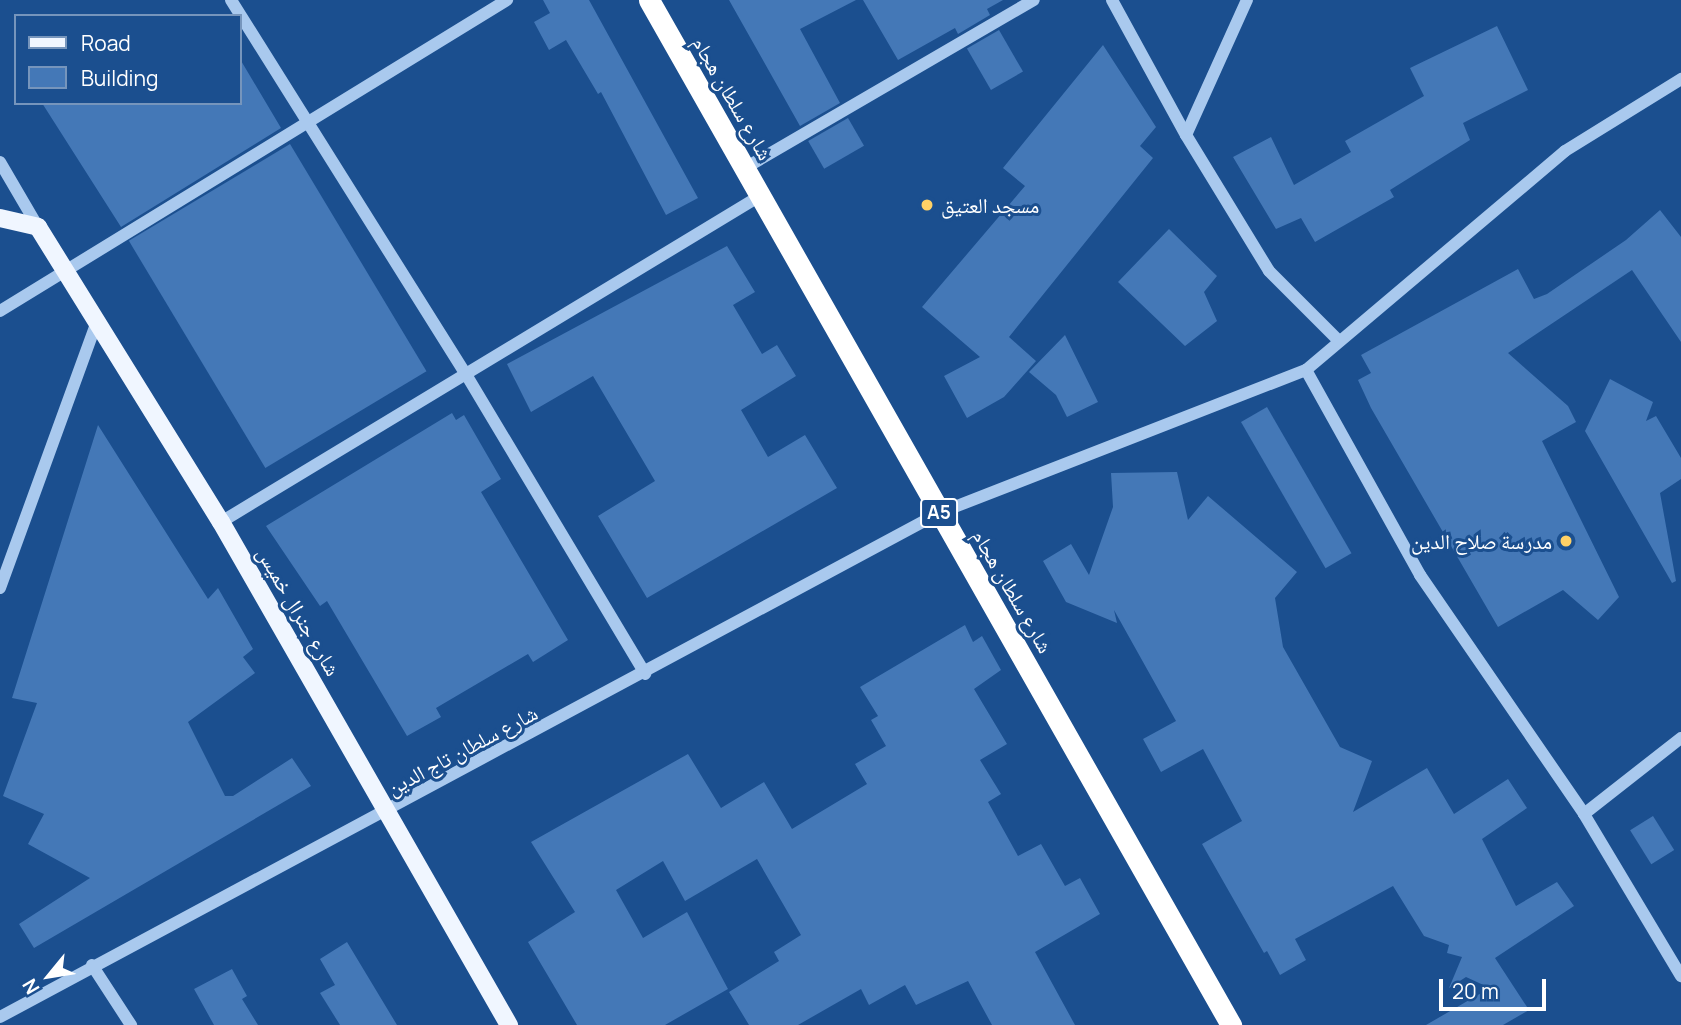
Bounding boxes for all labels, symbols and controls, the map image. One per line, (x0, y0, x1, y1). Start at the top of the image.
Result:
legend (14, 14, 242, 105)
text: Road (81, 29, 131, 57)
street label: شارع سلطان هجام (688, 32, 778, 164)
text: Building (81, 64, 158, 92)
place label: مسجد العتيق (941, 192, 1039, 218)
marker: مسجد العتيق (919, 197, 935, 213)
road number: A5 (920, 498, 958, 528)
street label: شارع سلطان هجام (968, 525, 1058, 657)
place label: مدرسة صلاح الدين (1411, 528, 1552, 554)
marker: مدرسة صلاح الدين (1558, 533, 1574, 549)
street label: شارع جنرال خميس (252, 542, 346, 680)
street label: شارع سلطان تاج الدين (382, 700, 542, 800)
north arrow (14, 941, 84, 1011)
scale bar (1443, 965, 1550, 1009)
text: N (16, 974, 45, 999)
text: 20 m (1452, 977, 1499, 1005)

